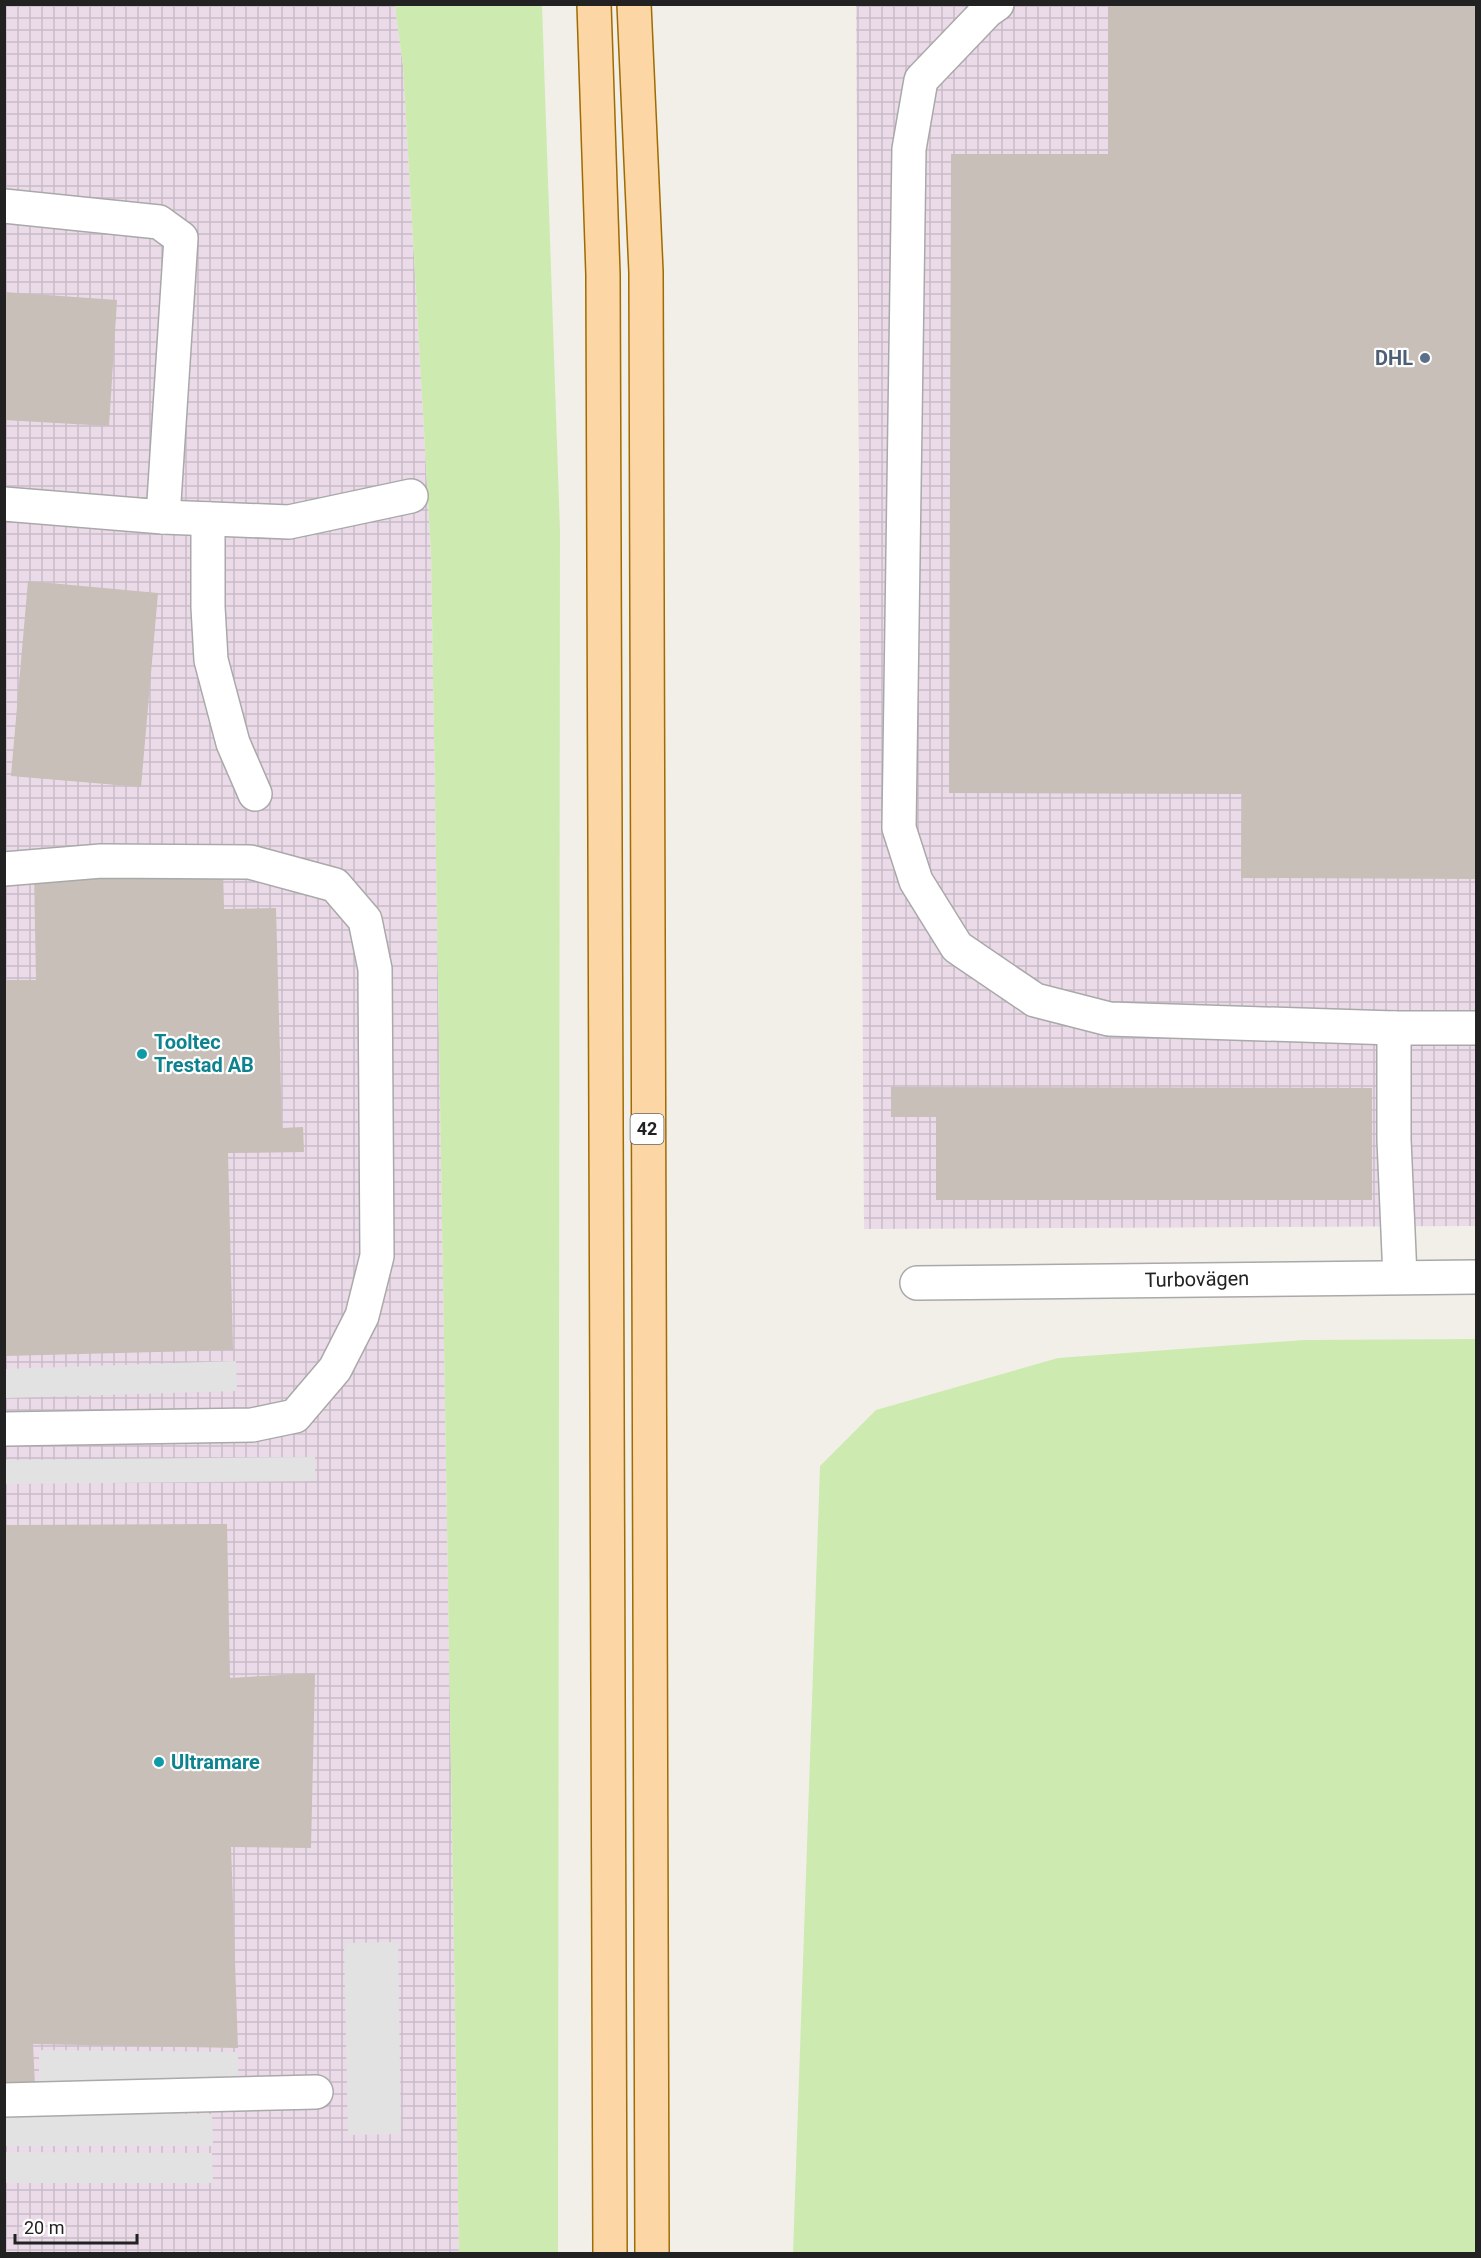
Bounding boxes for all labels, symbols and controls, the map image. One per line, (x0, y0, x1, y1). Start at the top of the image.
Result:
place label: DHL (1375, 346, 1413, 370)
marker: DHL (1418, 351, 1432, 365)
place label: Tooltec Trestad AB (154, 1030, 254, 1077)
marker: Tooltec Trestad AB (135, 1047, 149, 1061)
road number: 42 (630, 1114, 664, 1144)
street label: Turbovägen (1144, 1266, 1250, 1292)
place label: Ultramare (171, 1750, 260, 1774)
marker: Ultramare (152, 1755, 166, 1769)
scale bar (15, 2207, 136, 2245)
text: 20 m (24, 2217, 64, 2238)

